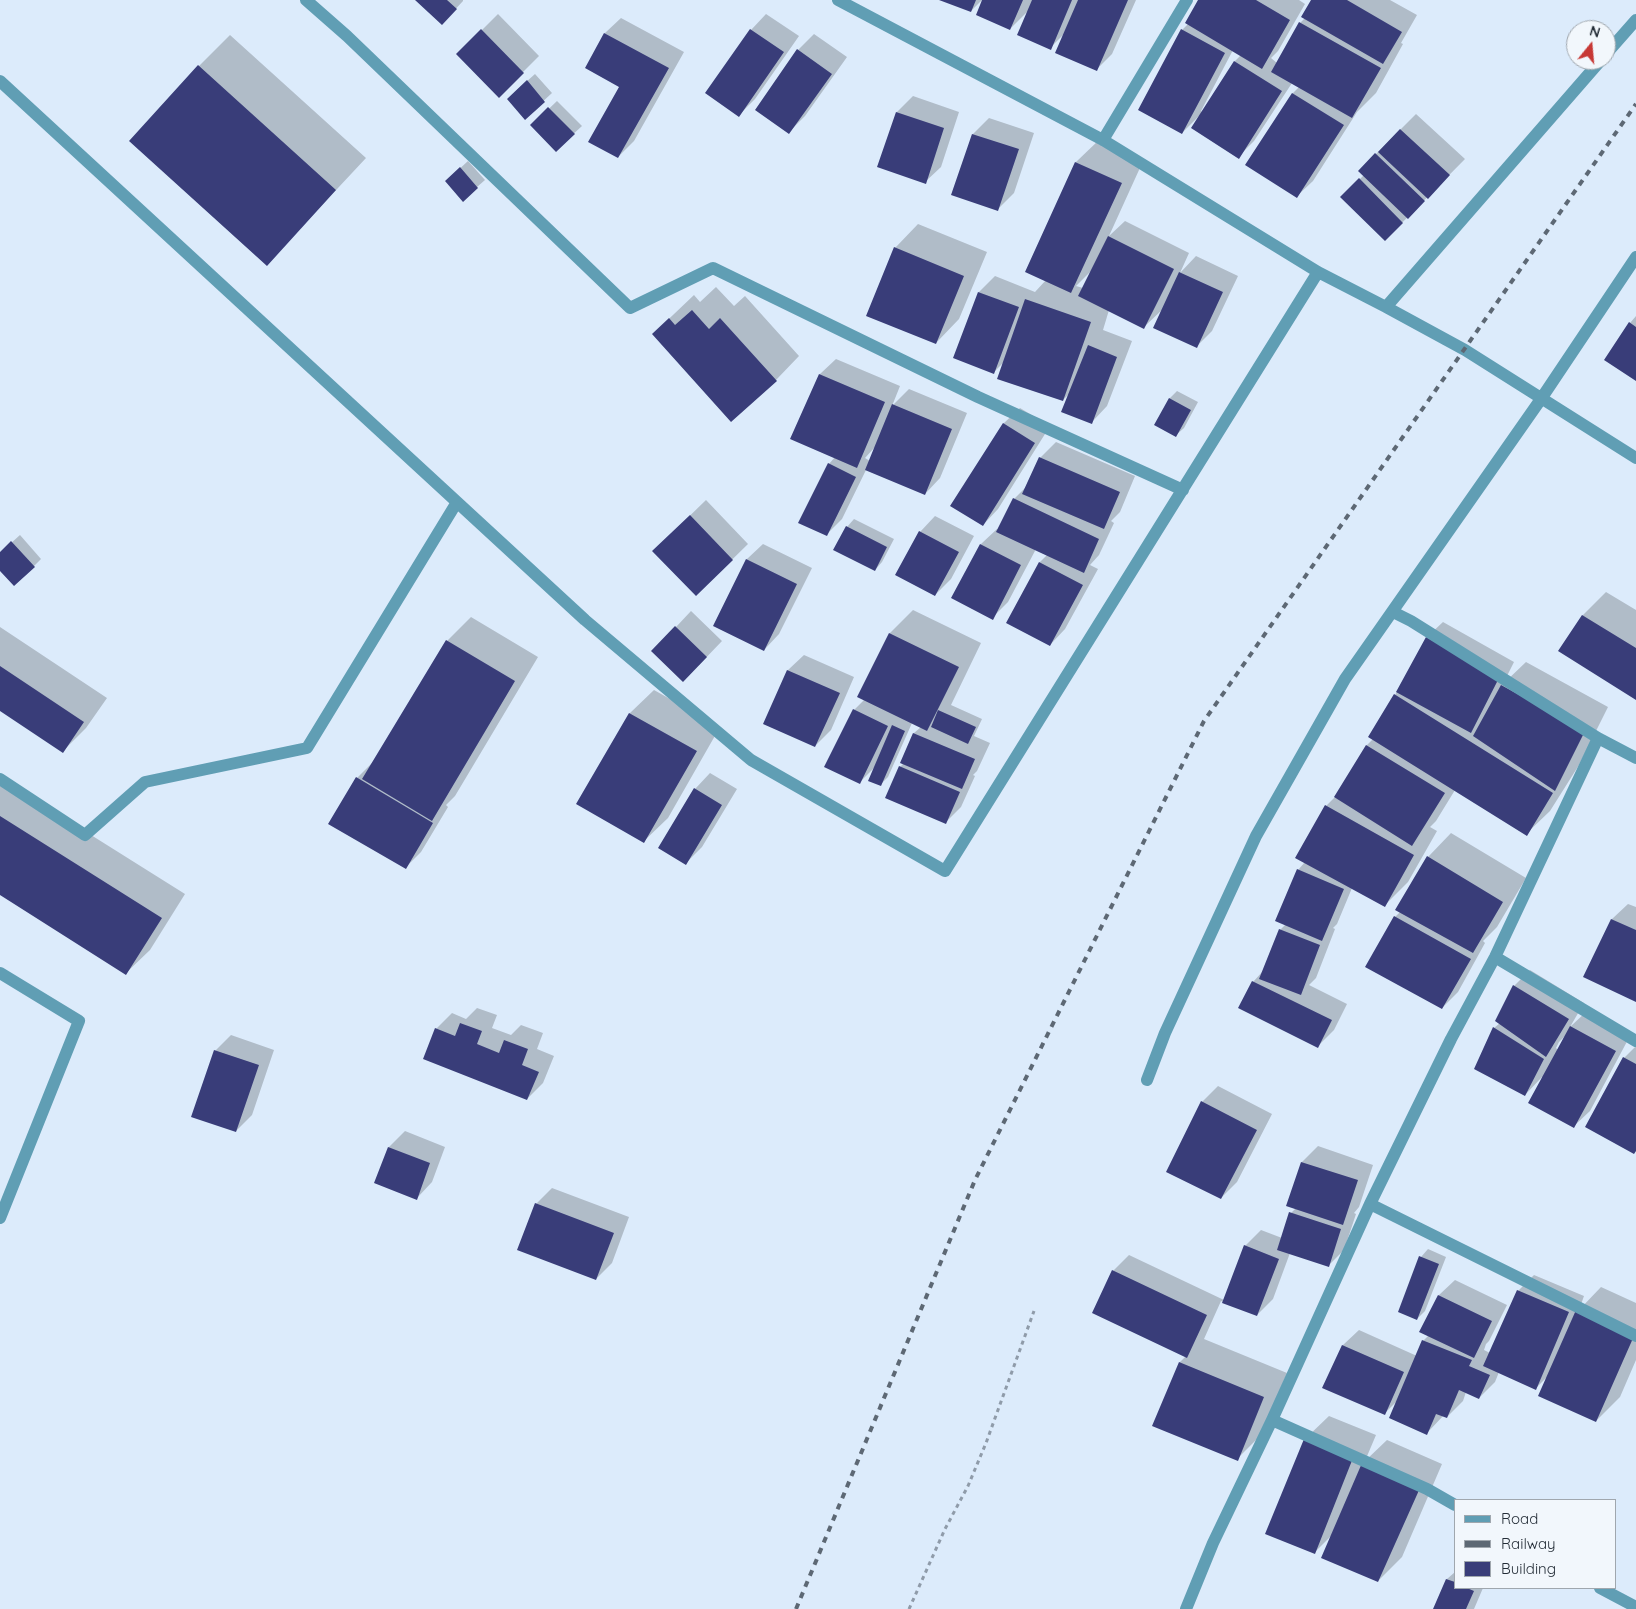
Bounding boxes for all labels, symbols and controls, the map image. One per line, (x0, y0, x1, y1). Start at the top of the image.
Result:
north arrow (1566, 20, 1616, 70)
text: N (1588, 21, 1603, 42)
legend (1454, 1499, 1616, 1589)
text: Road (1501, 1509, 1538, 1528)
text: Railway (1501, 1534, 1556, 1553)
text: Building (1501, 1559, 1556, 1578)

